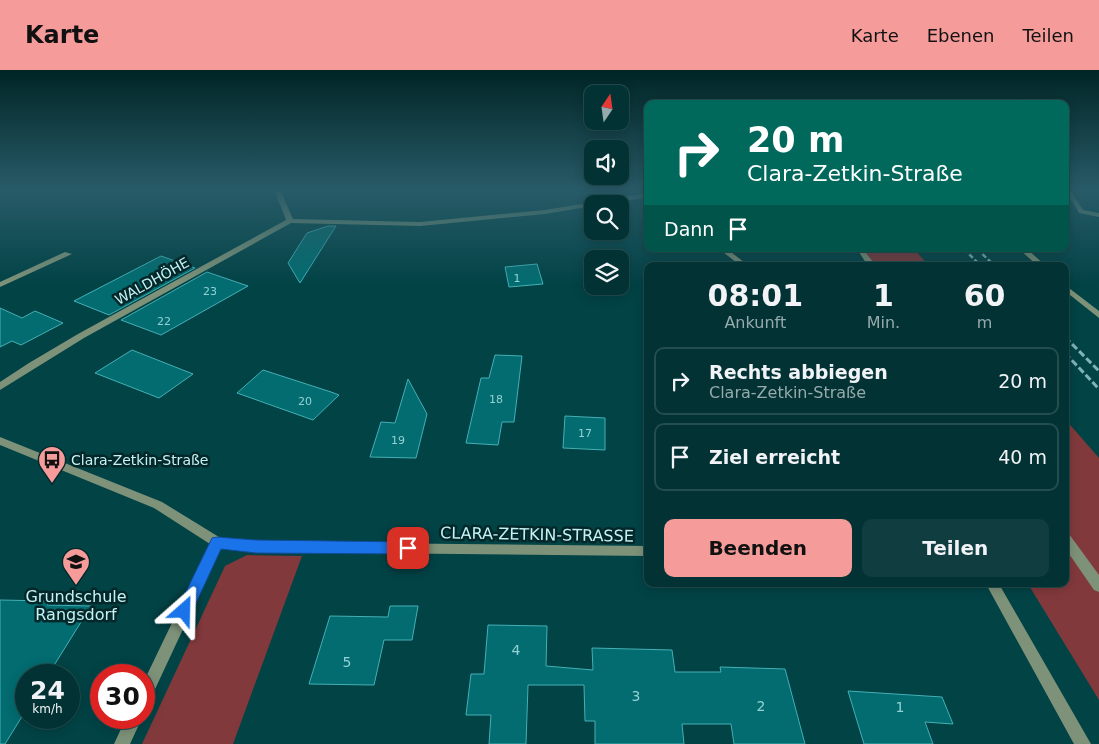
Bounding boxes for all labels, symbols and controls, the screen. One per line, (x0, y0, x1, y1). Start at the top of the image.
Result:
text: Karte (25, 21, 99, 49)
text: Karte (851, 25, 899, 46)
text: Ebenen (927, 25, 995, 46)
text: Teilen (1023, 25, 1074, 46)
north arrow (584, 85, 629, 130)
map controls (584, 85, 629, 295)
icon: right (664, 120, 729, 185)
text: 20 m (747, 120, 844, 160)
button: sound (584, 140, 629, 185)
text: Clara-Zetkin-Straße (747, 161, 963, 186)
button: search (584, 195, 629, 240)
icon: arrive (724, 215, 752, 243)
text: Dann (664, 218, 714, 240)
button: layers (584, 250, 629, 295)
street label: WALDHÖHE (112, 253, 192, 308)
house number: 1 (514, 272, 521, 285)
text: 08:01 (708, 278, 803, 313)
text: 1 (873, 278, 894, 313)
text: 60 (964, 278, 1005, 313)
house number: 23 (203, 285, 217, 298)
text: Ankunft (724, 313, 786, 332)
text: Min. (867, 313, 900, 332)
text: m (977, 313, 992, 332)
house number: 22 (157, 315, 171, 328)
text: Rechts abbiegen (709, 361, 888, 383)
icon: right (666, 367, 694, 395)
text: 20 m (998, 370, 1047, 392)
text: Clara-Zetkin-Straße (709, 383, 866, 402)
house number: 18 (489, 393, 503, 406)
house number: 20 (298, 395, 312, 408)
house number: 17 (578, 427, 592, 440)
house number: 19 (391, 434, 405, 447)
icon: arrive (666, 443, 694, 471)
bus stop icon: Clara-Zetkin-Straße (37, 445, 67, 484)
text: Ziel erreicht (709, 446, 840, 468)
text: 40 m (998, 446, 1047, 468)
place label: Clara-Zetkin-Straße (71, 452, 208, 468)
button: Beenden (664, 519, 852, 577)
button: Teilen (862, 519, 1049, 577)
street label: CLARA-ZETKIN-STRASSE (440, 523, 634, 546)
pin (387, 527, 429, 569)
icon: arrive (394, 534, 422, 562)
school or university icon: Grundschule Rangsdorf (61, 547, 91, 586)
position arrow (157, 584, 209, 636)
place label: Grundschule Rangsdorf (25, 587, 127, 624)
house number: 4 (512, 642, 521, 658)
house number: 5 (343, 654, 351, 670)
speed limit sign: 30 (90, 664, 155, 729)
text: 24 (30, 676, 65, 705)
house number: 3 (632, 688, 640, 704)
house number: 2 (757, 698, 765, 714)
house number: 1 (896, 699, 904, 715)
text: km/h (32, 702, 63, 716)

